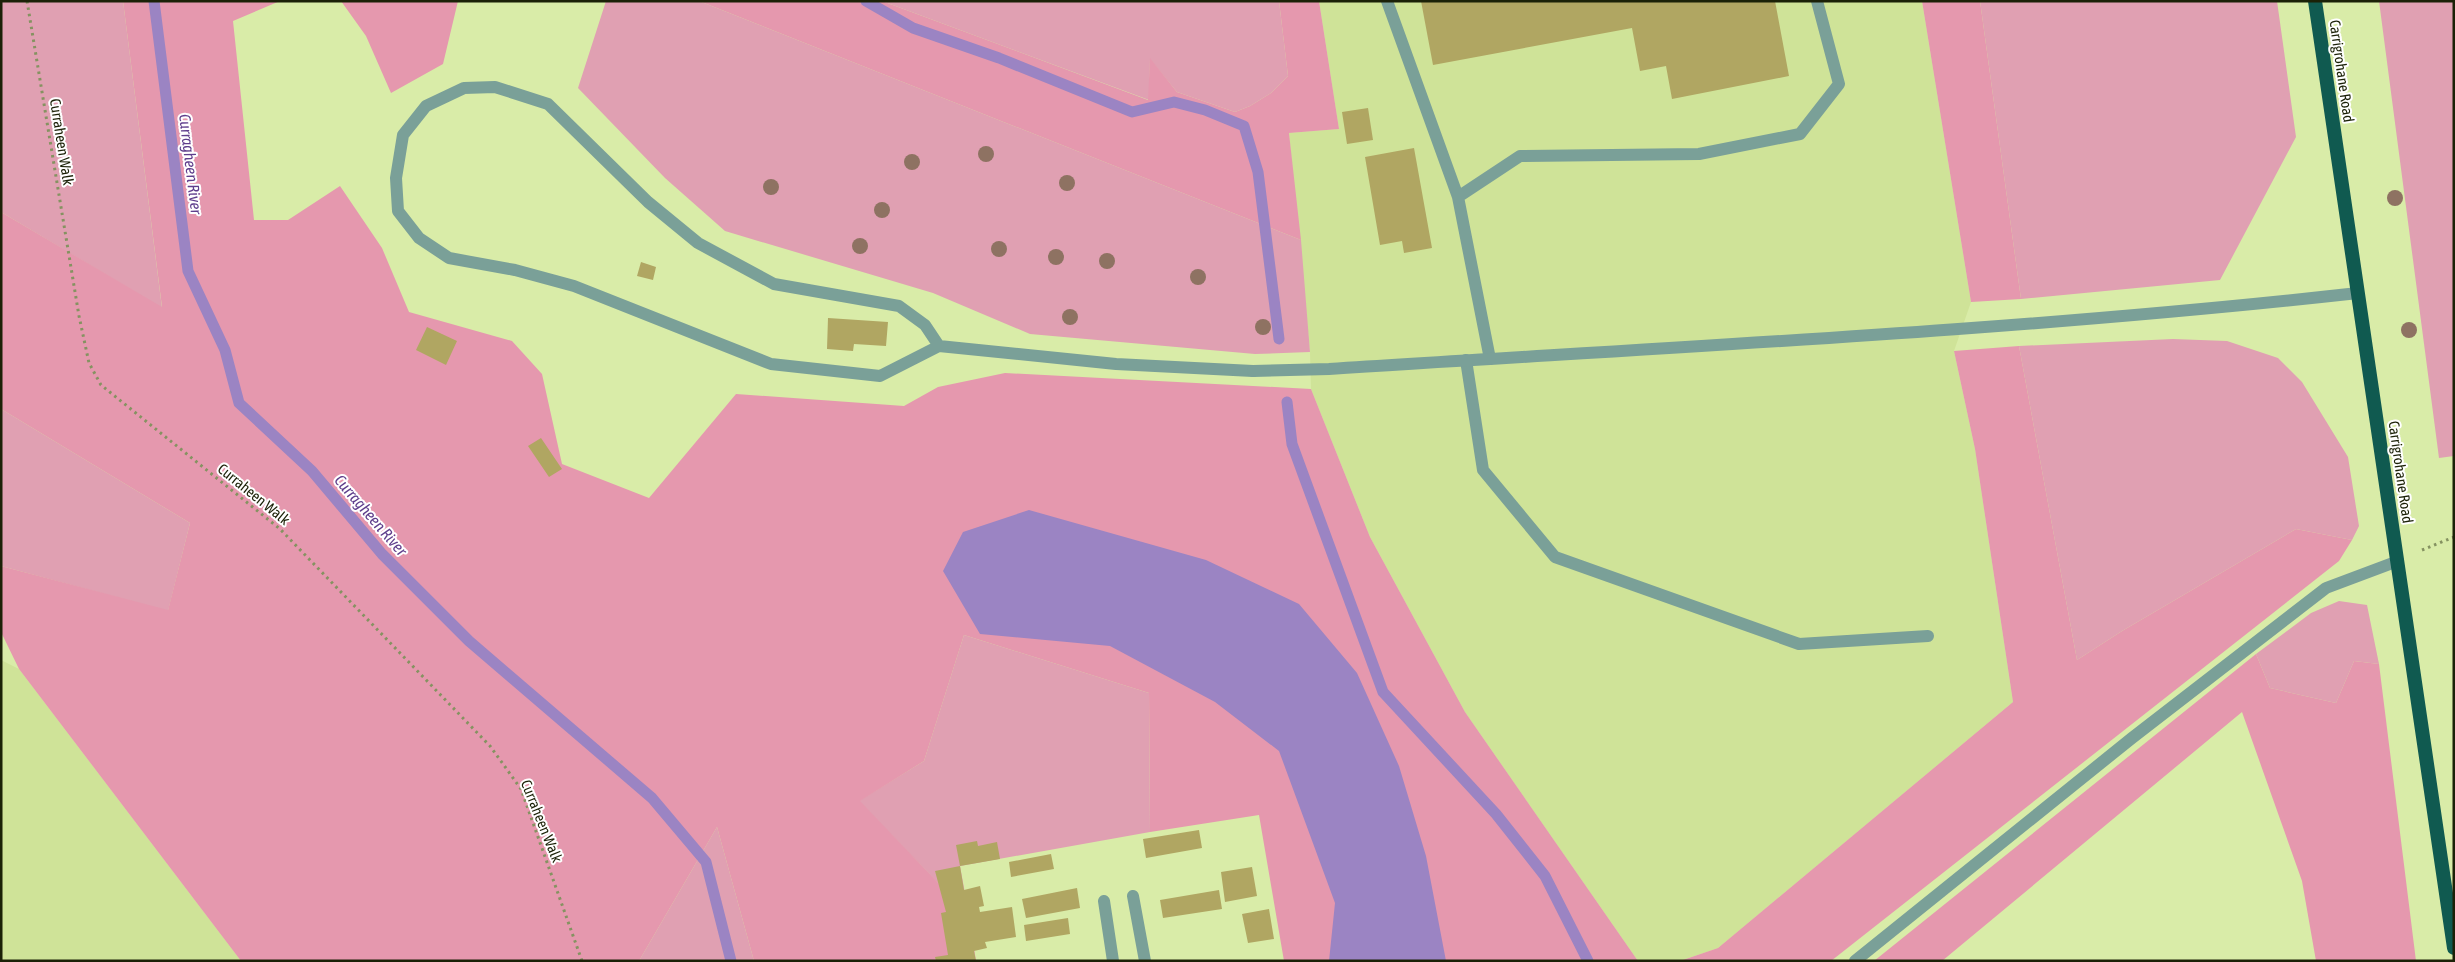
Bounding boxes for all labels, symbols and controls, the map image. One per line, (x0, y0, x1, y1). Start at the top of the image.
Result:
street label: Carrigrohane Road (2326, 19, 2358, 123)
street label: Curraheen Walk (47, 97, 77, 187)
water label: Curragheen River (175, 113, 206, 217)
street label: Carrigrohane Road (2385, 420, 2417, 524)
street label: Curraheen Walk (215, 460, 294, 528)
water label: Curragheen River (330, 471, 412, 561)
street label: Curraheen Walk (518, 777, 566, 865)

